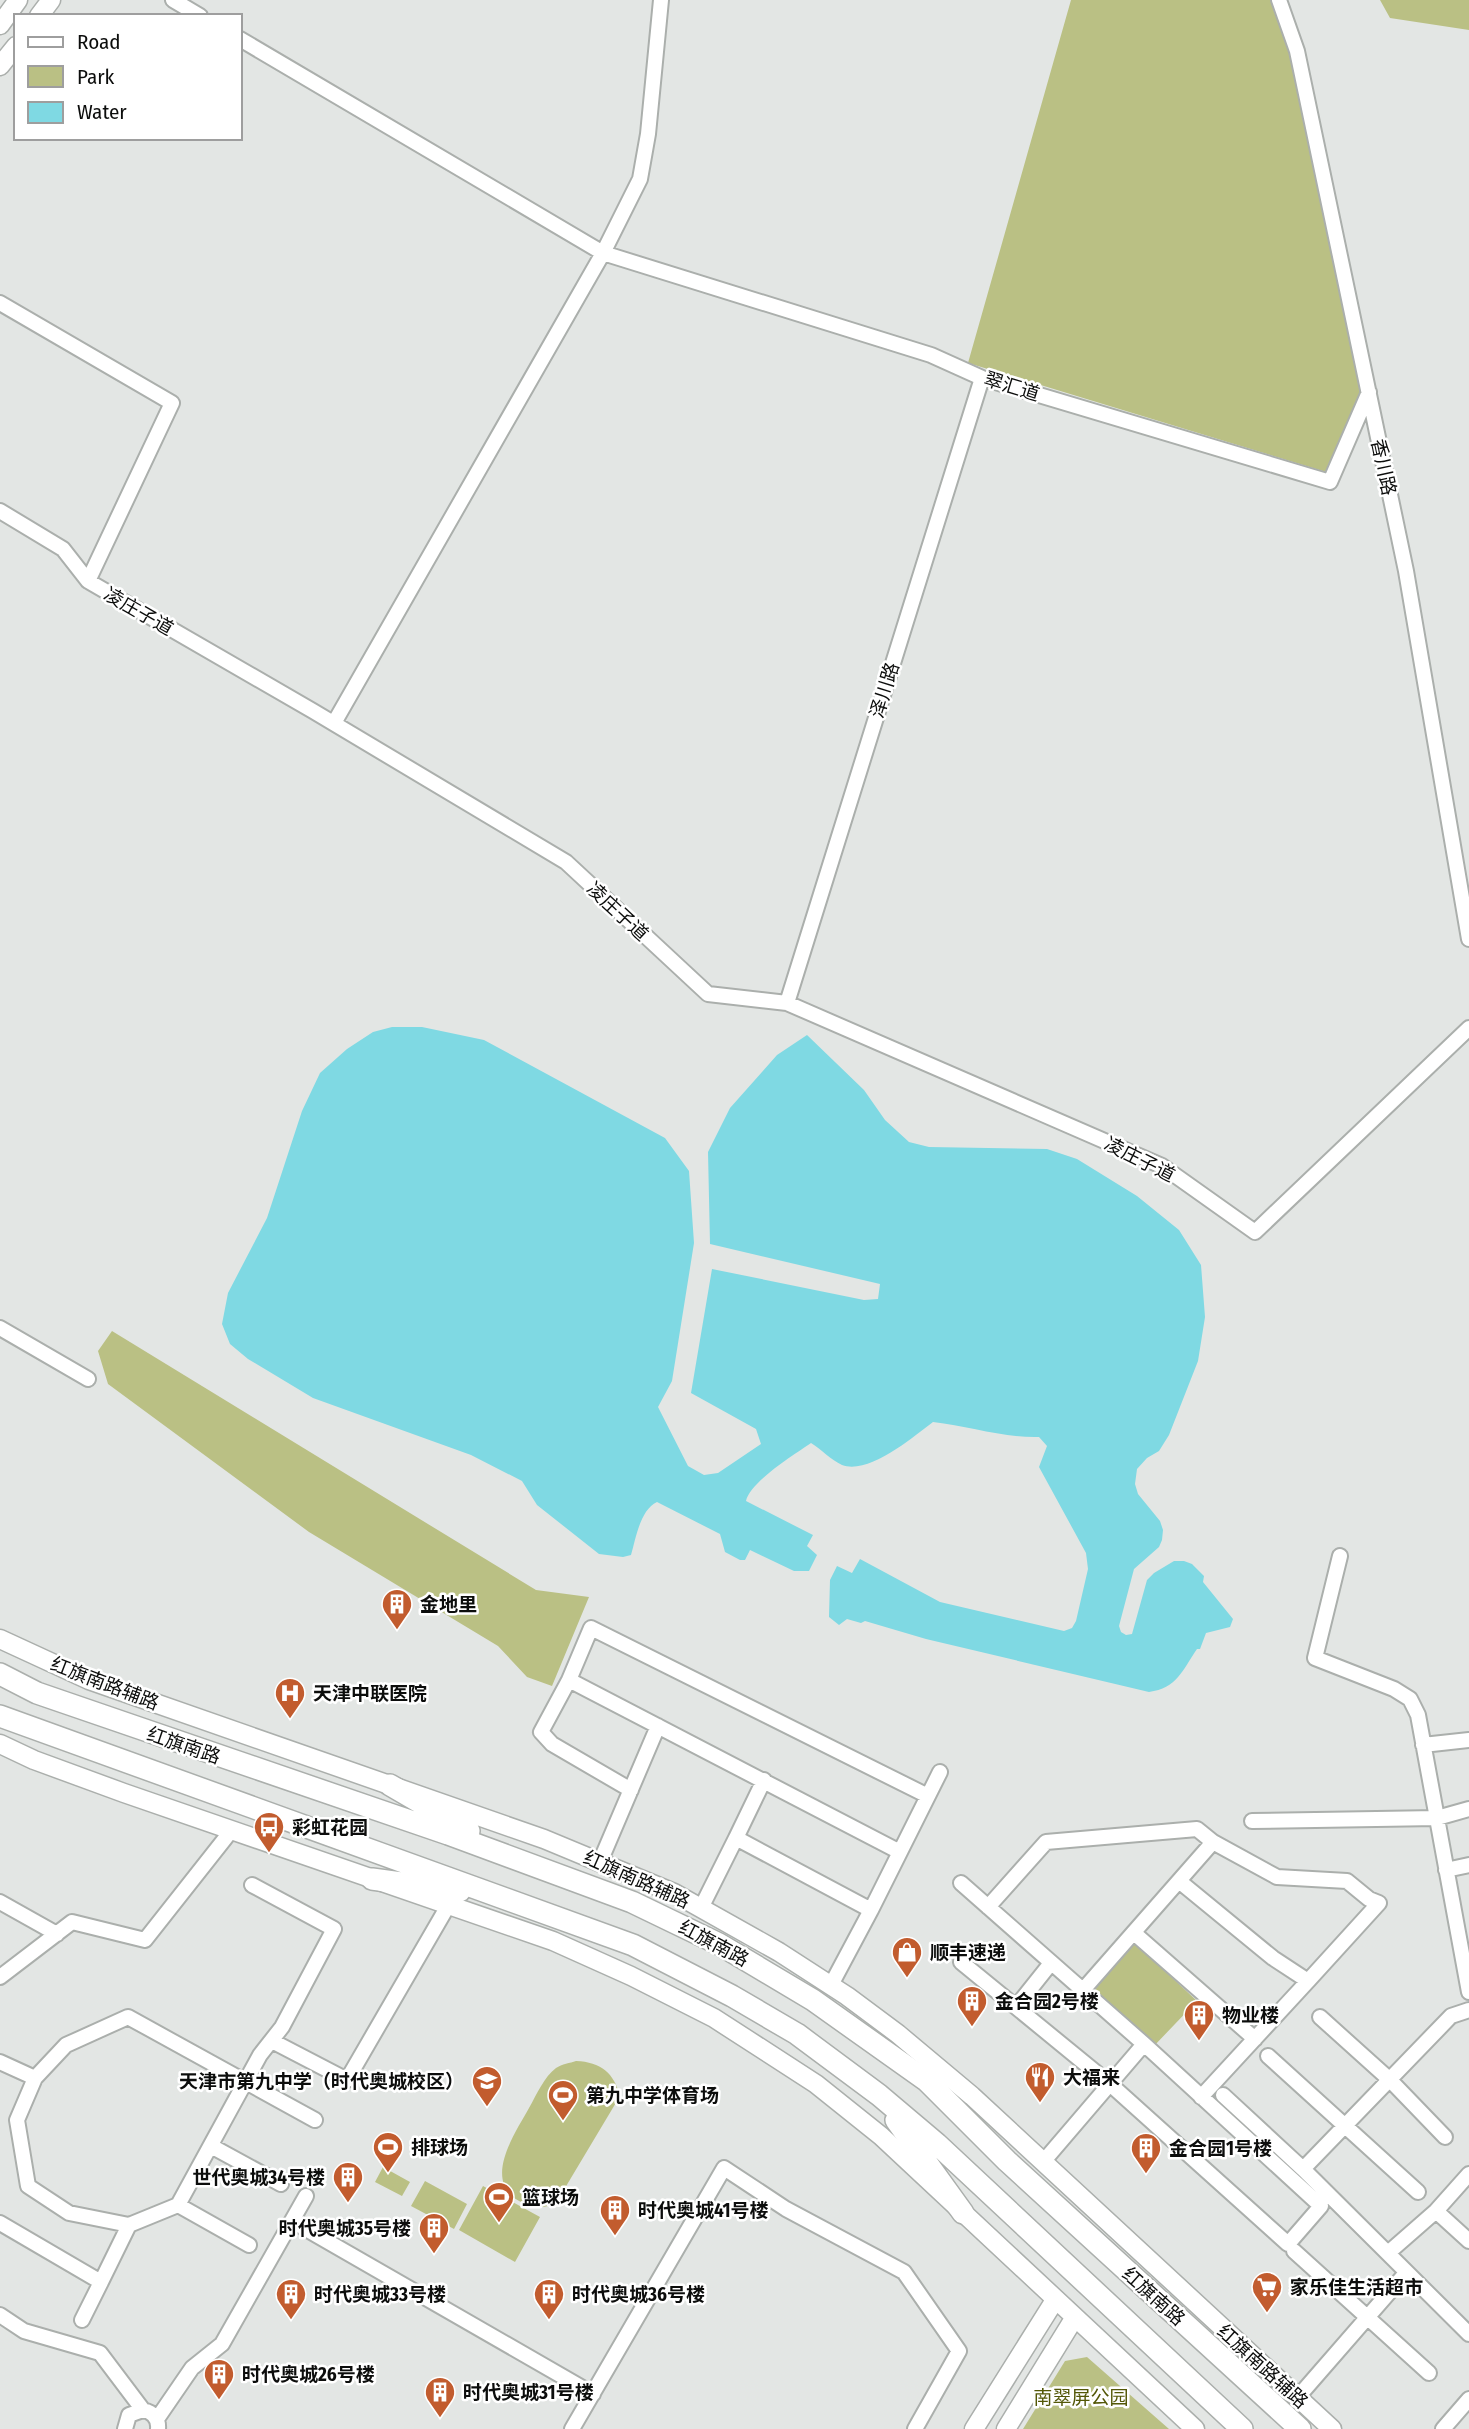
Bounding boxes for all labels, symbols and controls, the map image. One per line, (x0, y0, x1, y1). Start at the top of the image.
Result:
legend (14, 14, 242, 140)
text: Road (77, 29, 121, 55)
text: Park (77, 64, 115, 90)
text: Water (77, 99, 127, 125)
street label: 翠汇道 (981, 367, 1042, 406)
street label: 香川路 (1366, 437, 1401, 497)
street label: 凌庄子道 (100, 582, 177, 640)
street label: 泽川路 (865, 660, 904, 721)
street label: 凌庄子道 (582, 877, 653, 946)
street label: 凌庄子道 (1101, 1132, 1179, 1187)
building icon: 金地里 (380, 1587, 414, 1631)
place label: 金地里 (420, 1593, 477, 1616)
street label: 红旗南路辅路 (47, 1652, 162, 1715)
hospital icon: 天津中联医院 (273, 1676, 307, 1720)
place label: 天津中联医院 (313, 1682, 427, 1705)
street label: 红旗南路 (144, 1722, 224, 1769)
bus stop icon: 彩虹花园 (252, 1810, 286, 1854)
place label: 彩虹花园 (292, 1816, 368, 1839)
street label: 红旗南路辅路 (580, 1846, 694, 1913)
street label: 红旗南路 (675, 1915, 753, 1971)
shop icon: 顺丰速递 (890, 1935, 924, 1979)
place label: 顺丰速递 (930, 1941, 1006, 1964)
building icon: 金合园2号楼 (955, 1984, 989, 2028)
place label: 金合园2号楼 (995, 1990, 1099, 2013)
building icon: 物业楼 (1182, 1998, 1216, 2042)
place label: 物业楼 (1222, 2004, 1279, 2027)
restaurant icon: 大福来 (1023, 2060, 1057, 2104)
school or university icon: 天津市第九中学（时代奥城校区） (470, 2064, 504, 2108)
place label: 大福来 (1063, 2066, 1120, 2089)
place label: 天津市第九中学（时代奥城校区） (179, 2070, 464, 2093)
sports icon: 第九中学体育场 (546, 2078, 580, 2122)
place label: 第九中学体育场 (586, 2084, 719, 2107)
sports icon: 排球场 (371, 2130, 405, 2174)
building icon: 金合园1号楼 (1129, 2131, 1163, 2175)
place label: 排球场 (411, 2136, 468, 2159)
place label: 金合园1号楼 (1169, 2137, 1272, 2160)
building icon: 世代奥城34号楼 (331, 2160, 365, 2204)
place label: 世代奥城34号楼 (192, 2166, 325, 2189)
sports icon: 篮球场 (482, 2180, 516, 2224)
place label: 篮球场 (522, 2186, 579, 2209)
building icon: 时代奥城41号楼 (598, 2193, 632, 2237)
place label: 时代奥城41号楼 (638, 2199, 769, 2222)
building icon: 时代奥城35号楼 (417, 2211, 451, 2255)
place label: 时代奥城35号楼 (279, 2217, 411, 2240)
street label: 红旗南路 (1118, 2262, 1190, 2330)
supermarket icon: 家乐佳生活超市 (1250, 2270, 1284, 2314)
place label: 家乐佳生活超市 (1290, 2276, 1423, 2299)
building icon: 时代奥城33号楼 (274, 2277, 308, 2321)
building icon: 时代奥城36号楼 (532, 2277, 566, 2321)
place label: 时代奥城33号楼 (314, 2283, 446, 2306)
place label: 时代奥城36号楼 (572, 2283, 705, 2306)
street label: 红旗南路辅路 (1213, 2320, 1313, 2413)
building icon: 时代奥城26号楼 (202, 2357, 236, 2401)
place label: 时代奥城26号楼 (242, 2363, 375, 2386)
building icon: 时代奥城31号楼 (423, 2375, 457, 2419)
place label: 时代奥城31号楼 (463, 2381, 594, 2404)
park label: 南翠屏公园 (1033, 2386, 1129, 2409)

